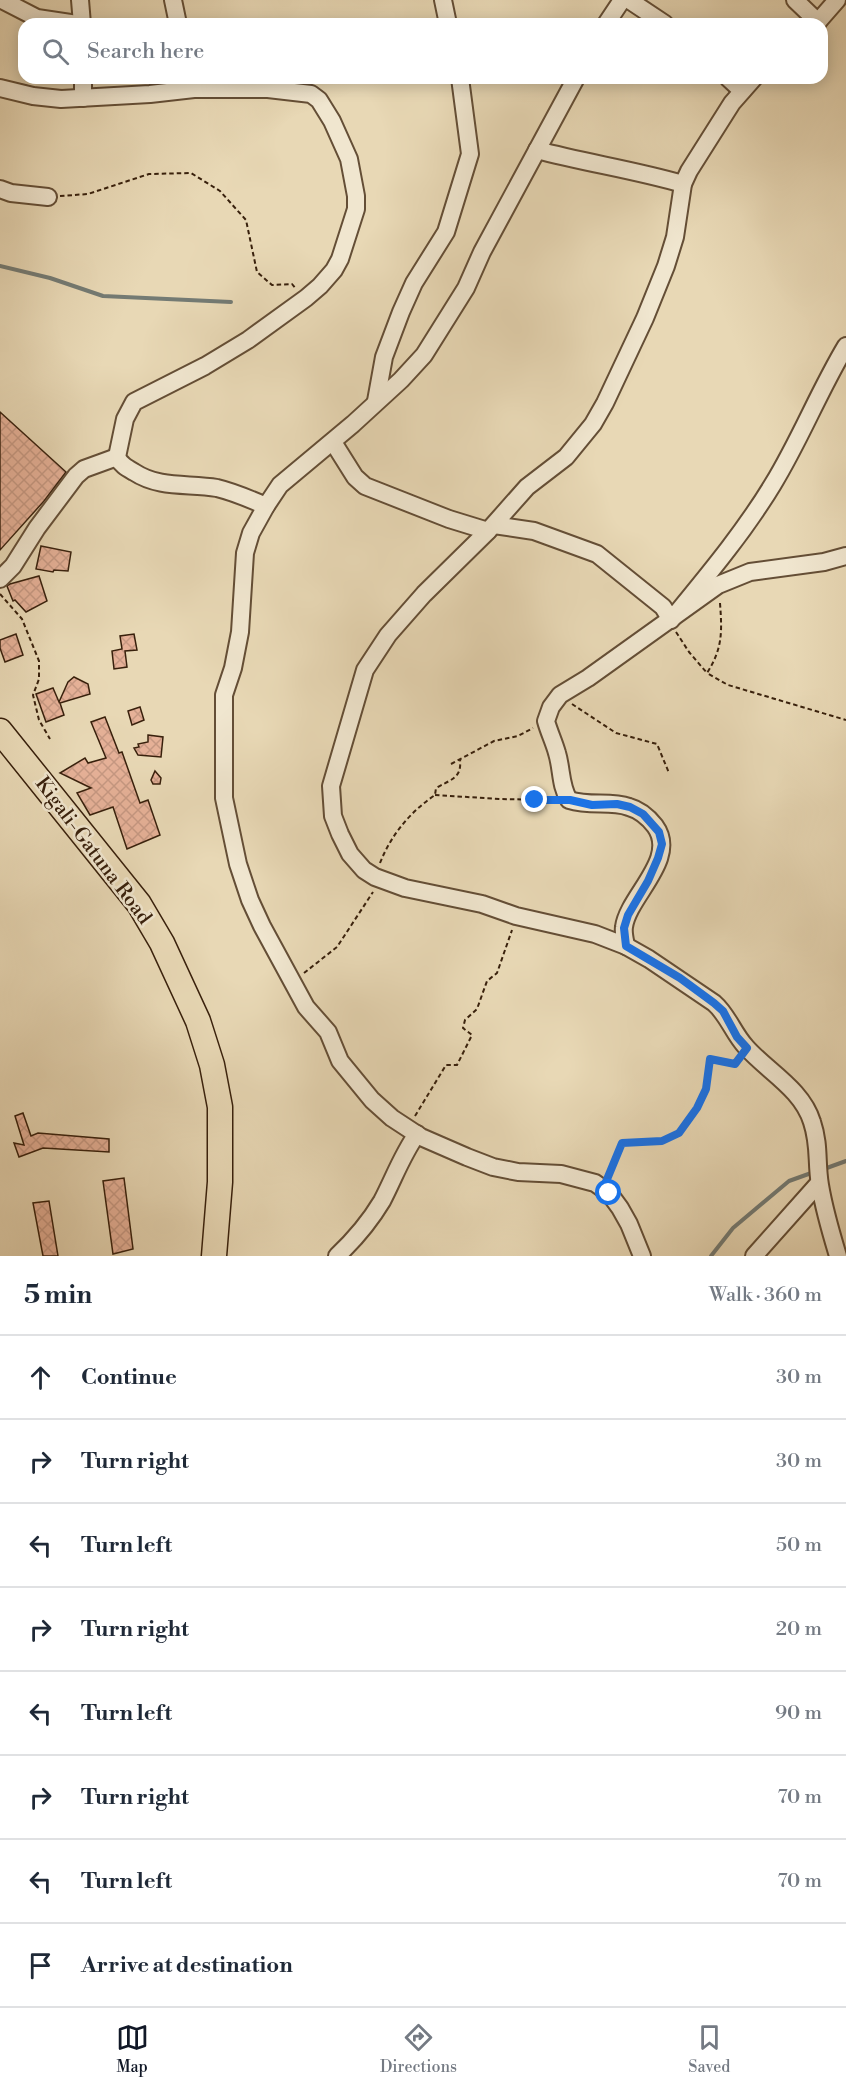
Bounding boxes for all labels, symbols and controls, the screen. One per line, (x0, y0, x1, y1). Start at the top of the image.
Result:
search box (18, 18, 828, 84)
icon: search (39, 35, 72, 68)
text: Search here (87, 38, 204, 65)
street label: Kigali-Gatuna Road (29, 772, 157, 930)
route end (521, 786, 547, 812)
route start (595, 1179, 621, 1205)
text: 5 min (24, 1279, 92, 1311)
text: Walk · 360 m (709, 1283, 822, 1308)
icon: ahead (24, 1361, 57, 1394)
text: Continue (81, 1364, 177, 1391)
text: 30 m (776, 1365, 822, 1390)
icon: right (24, 1445, 57, 1478)
text: Turn right (81, 1448, 189, 1475)
text: 30 m (776, 1449, 822, 1474)
icon: left (24, 1529, 57, 1562)
text: Turn left (81, 1532, 172, 1559)
text: 50 m (776, 1533, 822, 1558)
icon: right (24, 1613, 57, 1646)
text: Turn right (81, 1616, 189, 1643)
text: 20 m (776, 1617, 822, 1642)
icon: left (24, 1697, 57, 1730)
text: Turn left (81, 1700, 172, 1727)
text: 90 m (775, 1701, 822, 1726)
icon: right (24, 1781, 57, 1814)
text: Turn right (81, 1784, 189, 1811)
text: 70 m (778, 1785, 822, 1810)
icon: left (24, 1865, 57, 1898)
text: Turn left (81, 1868, 172, 1895)
text: 70 m (778, 1869, 822, 1894)
icon: arrive (24, 1949, 57, 1982)
text: Arrive at destination (81, 1952, 293, 1979)
tab: Map (116, 2021, 149, 2077)
tab: Directions (380, 2021, 457, 2077)
tab: Saved (688, 2021, 730, 2077)

